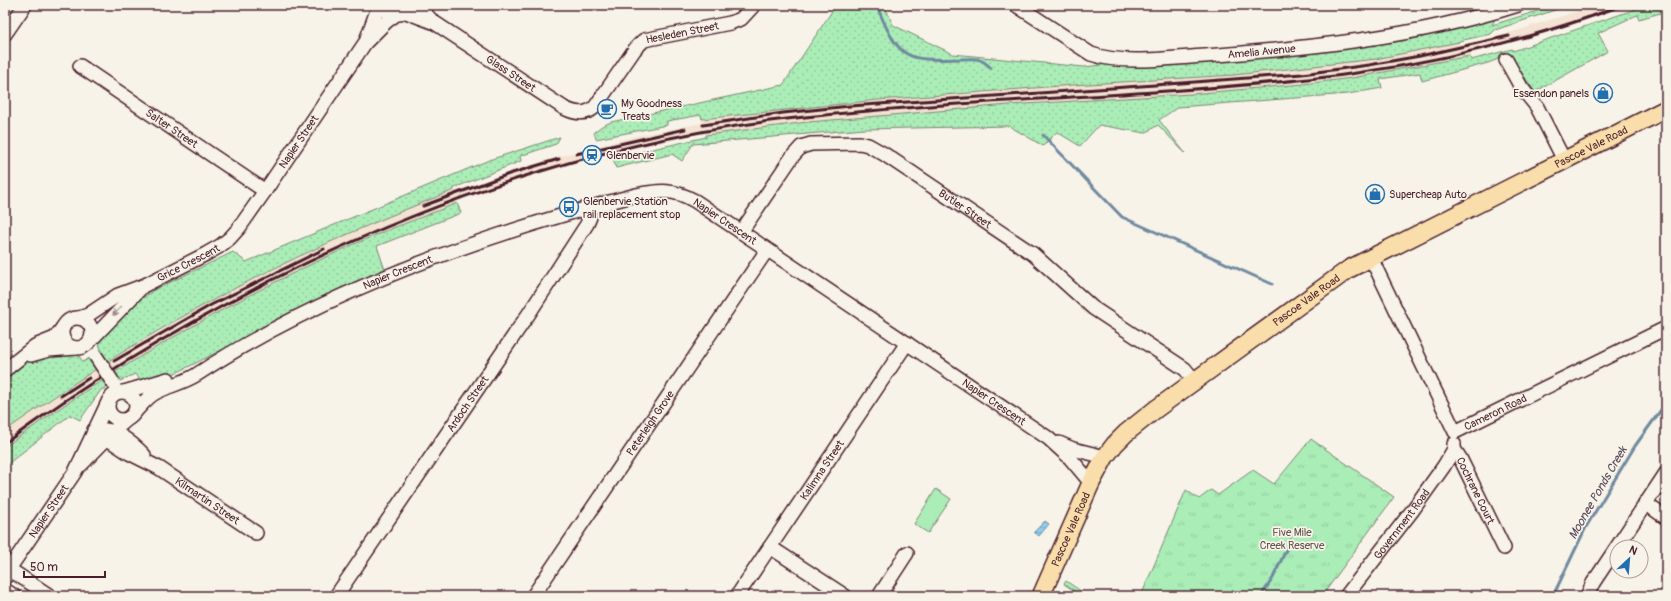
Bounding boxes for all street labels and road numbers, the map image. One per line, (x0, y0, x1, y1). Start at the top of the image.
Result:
street label: Hesleden Street (645, 19, 721, 46)
street label: Amelia Avenue (1227, 42, 1297, 61)
street label: Glass Street (484, 52, 539, 94)
street label: Salter Street (143, 106, 201, 151)
street label: Napier Street (276, 112, 321, 171)
street label: Pascoe Vale Road (1552, 123, 1630, 171)
street label: Butler Street (936, 186, 994, 231)
street label: Napier Crescent (691, 195, 760, 247)
street label: Grice Crescent (155, 241, 222, 284)
street label: Napier Crescent (361, 252, 435, 292)
street label: Pascoe Vale Road (1270, 271, 1342, 329)
street label: Ardoch Street (444, 373, 491, 434)
street label: Napier Crescent (960, 376, 1029, 428)
street label: Peterleigh Grove (623, 387, 677, 458)
street label: Cameron Road (1462, 391, 1529, 433)
street label: Kalimna Street (797, 437, 847, 502)
street label: Cochrane Court (1454, 455, 1498, 527)
street label: Kilmartin Street (173, 474, 243, 527)
street label: Napier Street (26, 482, 71, 540)
street label: Government Road (1371, 486, 1432, 561)
street label: Pascoe Vale Road (1048, 490, 1093, 568)

